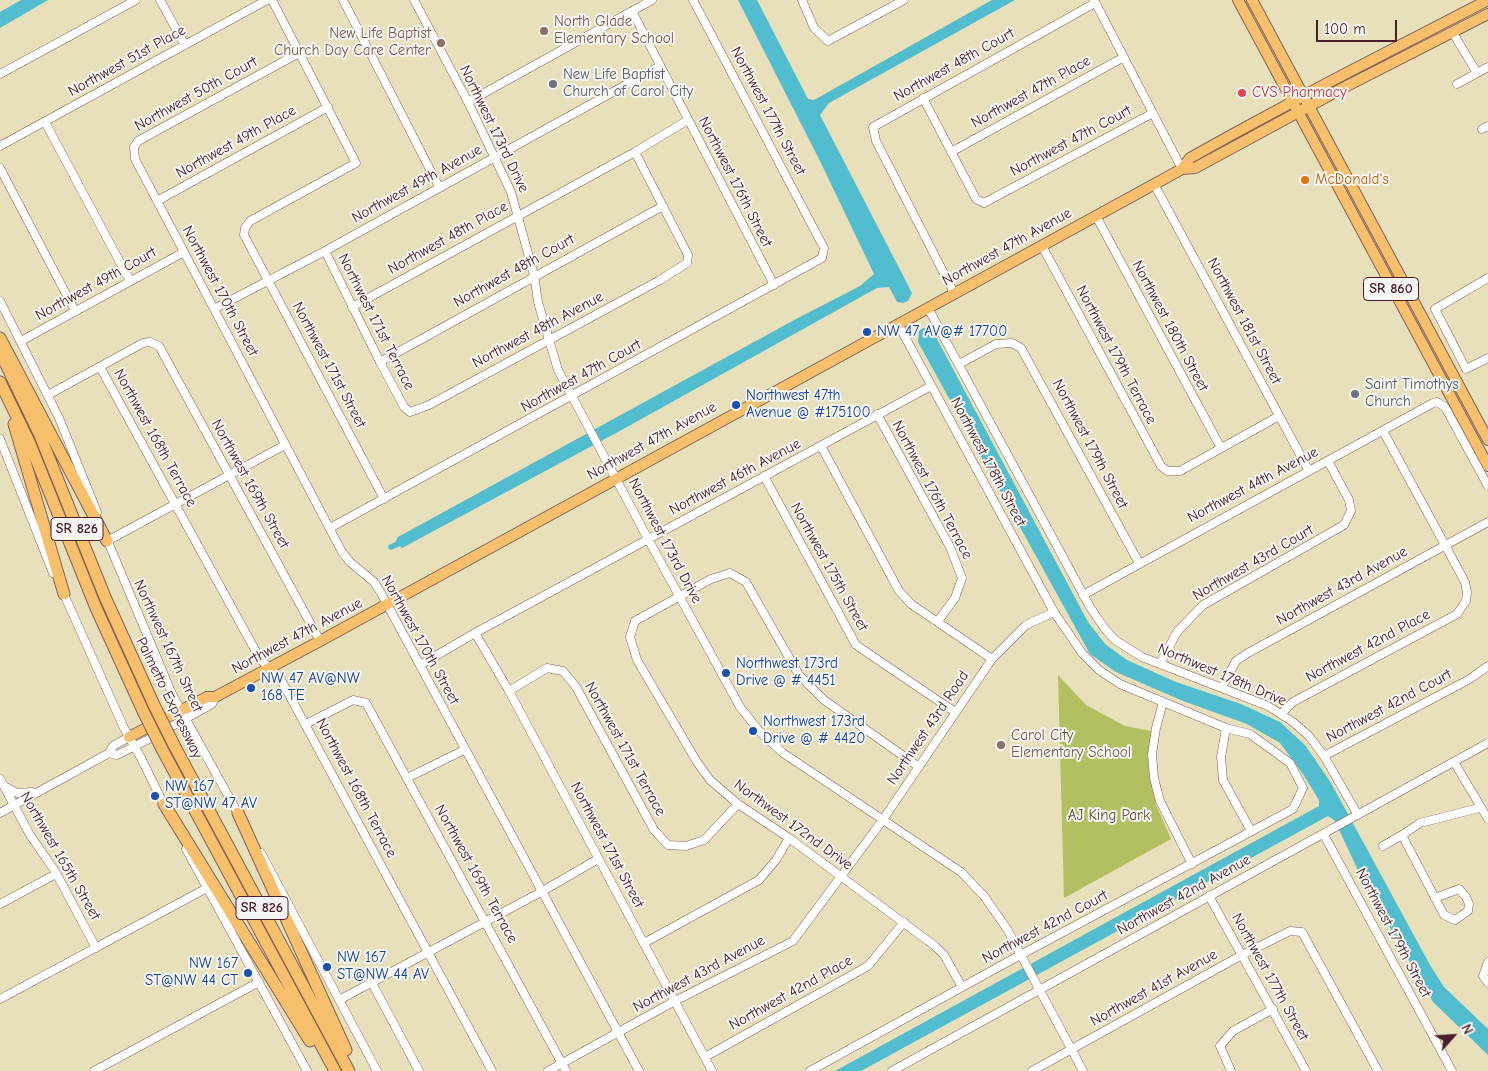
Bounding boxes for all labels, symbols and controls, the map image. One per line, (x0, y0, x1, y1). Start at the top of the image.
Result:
scale bar (1318, 10, 1399, 42)
place label: North Glade Elementary School (554, 13, 674, 48)
text: 100 m (1324, 20, 1366, 38)
street label: Northwest 51st Place (65, 21, 189, 101)
street label: Northwest 48th Court (891, 24, 1017, 106)
place label: New Life Baptist Church Day Care Center (274, 25, 431, 60)
marker: North Glade Elementary School (538, 25, 550, 37)
marker: New Life Baptist Church Day Care Center (435, 37, 447, 49)
street label: Northwest 177th Street (727, 44, 809, 178)
street label: Northwest 47th Place (968, 52, 1094, 132)
street label: Northwest 50th Court (132, 53, 260, 135)
street label: Northwest 173rd Drive (455, 62, 533, 196)
place label: New Life Baptist Church of Carol City (563, 66, 693, 101)
marker: New Life Baptist Church of Carol City (547, 78, 559, 90)
place label: CVS Pharmacy (1252, 84, 1347, 102)
marker: CVS Pharmacy (1236, 87, 1248, 99)
street label: Northwest 47th Court (1007, 101, 1135, 181)
street label: Northwest 49th Place (173, 102, 299, 182)
street label: Northwest 176th Street (694, 114, 776, 250)
street label: Northwest 49th Avenue (349, 141, 485, 227)
place label: McDonald's (1315, 171, 1389, 189)
marker: McDonald's (1299, 174, 1311, 186)
street label: Northwest 48th Place (385, 198, 511, 278)
street label: Northwest 47th Avenue (939, 204, 1075, 290)
street label: Northwest 170th Street (178, 223, 262, 359)
street label: Northwest 48th Court (451, 230, 577, 312)
street label: Northwest 49th Court (32, 243, 160, 325)
street label: Northwest 171st Terrace (334, 251, 418, 393)
street label: Northwest 181st Street (1203, 255, 1285, 387)
street label: Northwest 180th Street (1128, 258, 1212, 394)
road number: SR 860 (1364, 278, 1418, 300)
street label: Northwest 179th Terrace (1072, 283, 1160, 427)
street label: Northwest 48th Avenue (469, 288, 607, 372)
street label: Northwest 171st Street (288, 299, 370, 431)
place label: NW 47 AV@# 17700 (877, 323, 1007, 341)
marker: NW 47 AV@# 17700 (861, 326, 873, 338)
street label: Northwest 47th Court (518, 336, 644, 416)
street label: Northwest 168th Terrace (109, 366, 201, 510)
street label: Northwest 179th Street (1048, 376, 1132, 512)
place label: Saint Timothys Church (1365, 376, 1459, 411)
place label: Northwest 47th Avenue @ #175100 (746, 387, 871, 422)
marker: Saint Timothys Church (1349, 388, 1361, 400)
street label: Northwest 178th Street (946, 394, 1030, 530)
street label: Northwest 47th Avenue (584, 398, 720, 484)
marker: Northwest 47th Avenue @ #175100 (730, 399, 742, 411)
street label: Northwest 169th Street (207, 416, 293, 552)
street label: Northwest 176th Terrace (888, 418, 976, 562)
street label: Northwest 46th Avenue (666, 435, 804, 519)
street label: Northwest 44th Avenue (1185, 443, 1321, 527)
street label: Northwest 173rd Drive (624, 475, 706, 607)
street label: Northwest 175th Street (786, 500, 872, 634)
road number: SR 826 (51, 518, 103, 540)
street label: Northwest 43rd Court (1190, 521, 1316, 605)
street label: Northwest 43rd Avenue (1273, 543, 1411, 629)
street label: Northwest 170th Street (377, 572, 463, 708)
street label: Northwest 167th Street (129, 577, 207, 715)
street label: Northwest 47th Avenue (229, 594, 365, 678)
street label: Northwest 42nd Place (1303, 606, 1433, 686)
street label: Palmetto Expressway (132, 634, 206, 762)
street label: Northwest 178th Drive (1155, 640, 1289, 710)
place label: Northwest 173rd Drive @ # 4451 (736, 655, 838, 690)
street label: Northwest 42nd Court (1323, 665, 1455, 747)
marker: Northwest 173rd Drive @ # 4451 (720, 667, 732, 679)
street label: Northwest 43rd Road (883, 668, 973, 788)
place label: NW 47 AV@NW 168 TE (261, 670, 360, 705)
street label: Northwest 171st Terrace (581, 679, 669, 819)
marker: NW 47 AV@NW 168 TE (245, 682, 257, 694)
place label: Northwest 173rd Drive @ # 4420 (763, 713, 865, 748)
street label: Northwest 168th Terrace (312, 715, 400, 861)
marker: Northwest 173rd Drive @ # 4420 (747, 725, 759, 737)
place label: Carol City Elementary School (1011, 727, 1131, 762)
marker: Carol City Elementary School (995, 739, 1007, 751)
street label: Northwest 172nd Drive (730, 776, 856, 874)
place label: NW 167 ST@NW 47 AV (165, 778, 257, 813)
street label: Northwest 171st Street (566, 779, 648, 911)
street label: Northwest 165th Street (16, 789, 104, 923)
marker: NW 167 ST@NW 47 AV (149, 790, 161, 802)
street label: Northwest 169th Terrace (430, 802, 522, 946)
park label: AJ King Park (1068, 807, 1150, 825)
street label: Northwest 42nd Avenue (1114, 851, 1254, 939)
street label: Northwest 179th Street (1351, 865, 1435, 1001)
street label: Northwest 42nd Court (979, 886, 1111, 968)
road number: SR 826 (236, 896, 288, 920)
street label: Northwest 177th Street (1227, 910, 1313, 1044)
street label: Northwest 43rd Avenue (630, 932, 768, 1016)
street label: Northwest 41st Avenue (1087, 946, 1221, 1030)
place label: NW 167 ST@NW 44 AV (337, 949, 429, 984)
street label: Northwest 42nd Place (726, 952, 856, 1034)
place label: NW 167 ST@NW 44 CT (145, 955, 238, 990)
marker: NW 167 ST@NW 44 AV (321, 961, 333, 973)
marker: NW 167 ST@NW 44 CT (242, 967, 254, 979)
north arrow (1428, 1011, 1478, 1061)
text: N (1457, 1021, 1477, 1037)

